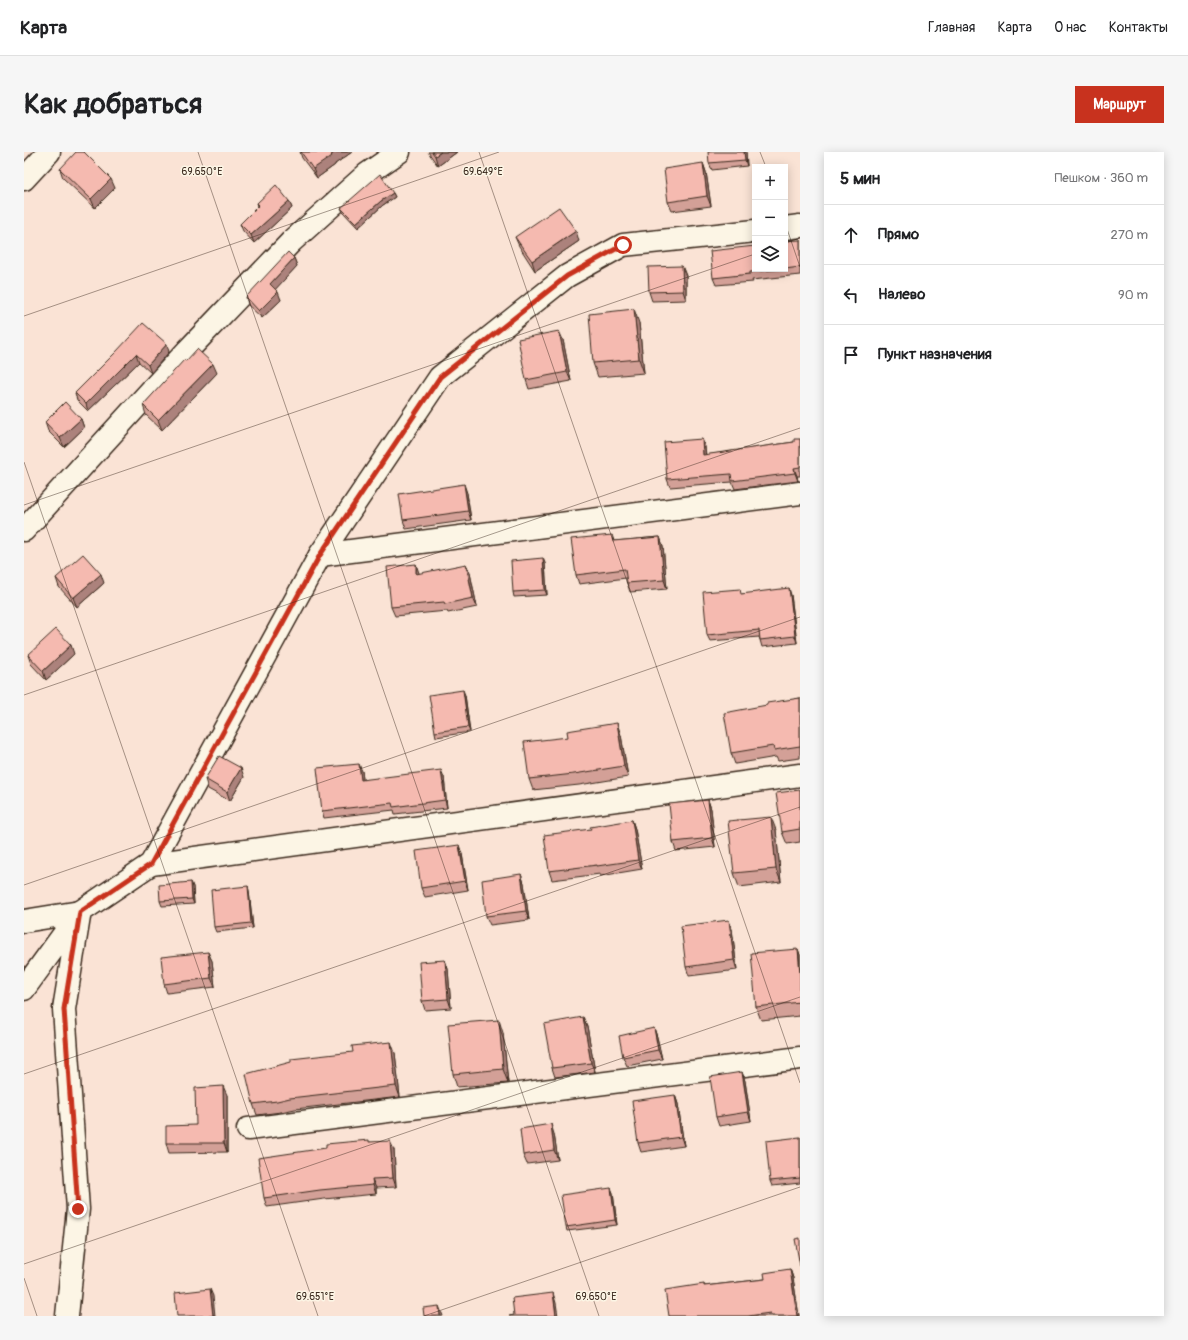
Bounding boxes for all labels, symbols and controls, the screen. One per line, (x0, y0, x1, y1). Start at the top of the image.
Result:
text: Карта (20, 16, 67, 40)
text: Главная (928, 19, 975, 36)
text: Карта (997, 19, 1032, 36)
text: О нас (1054, 19, 1087, 36)
text: Контакты (1109, 19, 1168, 36)
button: Маршрут (1075, 86, 1164, 123)
text: Как добраться (24, 87, 202, 122)
map controls (752, 164, 788, 272)
button: + (752, 164, 788, 200)
text: 69.650°E (182, 166, 222, 178)
text: 69.649°E (463, 166, 503, 178)
text: 5 мин (840, 168, 880, 189)
text: Пешком · 360 m (1054, 170, 1148, 186)
button: − (752, 200, 788, 236)
icon: ahead (840, 224, 862, 246)
text: Прямо (878, 225, 919, 244)
text: 270 m (1111, 227, 1148, 243)
route start (614, 236, 632, 254)
button: layers (752, 236, 788, 272)
icon: left (840, 284, 862, 306)
text: Налево (878, 285, 925, 304)
text: 90 m (1118, 287, 1148, 303)
icon: arrive (840, 344, 862, 366)
text: Пункт назначения (878, 345, 992, 364)
route end (69, 1200, 87, 1218)
text: 69.651°E (296, 1291, 334, 1303)
text: 69.650°E (576, 1291, 616, 1303)

